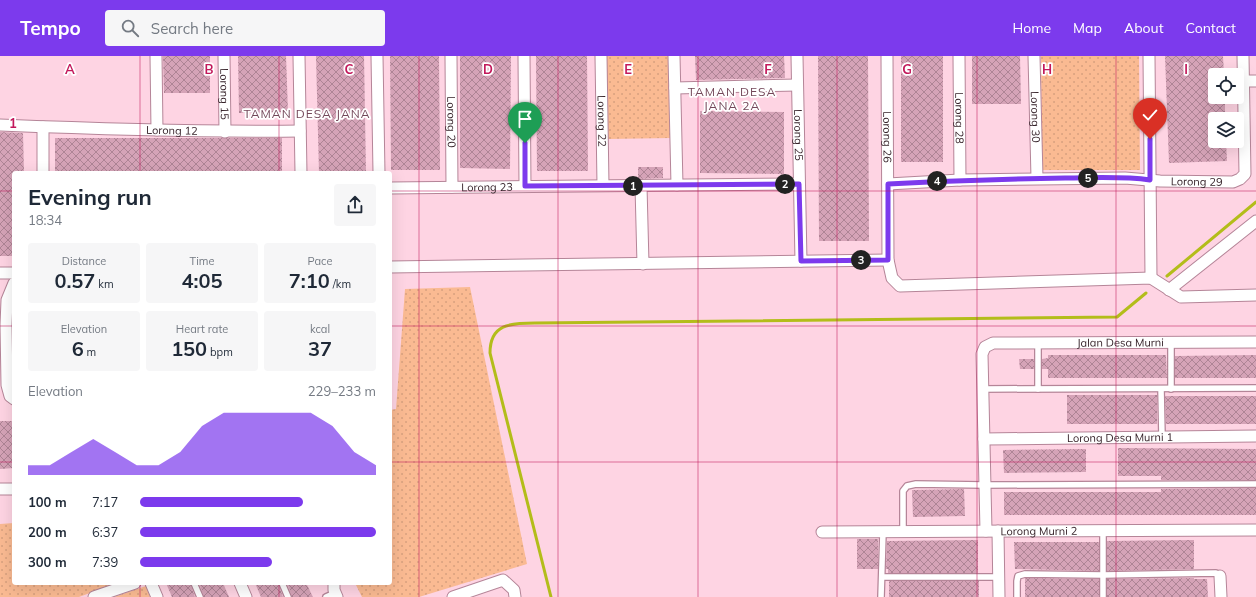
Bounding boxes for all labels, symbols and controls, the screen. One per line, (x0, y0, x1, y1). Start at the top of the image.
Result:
search box (105, 10, 385, 46)
text: Tempo (20, 16, 81, 40)
icon: search (119, 17, 141, 39)
text: Search here (151, 19, 233, 38)
text: Home (1012, 19, 1051, 37)
text: Map (1073, 19, 1102, 37)
text: About (1124, 19, 1164, 37)
text: Contact (1186, 19, 1236, 37)
text: A (65, 61, 75, 77)
text: B (205, 61, 214, 77)
text: C (345, 61, 354, 77)
text: D (483, 61, 493, 77)
text: E (624, 61, 632, 77)
text: F (764, 61, 772, 77)
text: G (902, 61, 912, 77)
text: H (1042, 61, 1052, 77)
text: I (1184, 61, 1188, 77)
street label: Lorong 15 (217, 68, 232, 120)
map controls (1208, 68, 1244, 148)
button: locate (1208, 68, 1244, 104)
district label: TAMAN DESA JANA 2A (688, 84, 776, 113)
street label: Lorong 30 (1028, 91, 1043, 143)
street label: Lorong 28 (952, 92, 967, 144)
street label: Lorong 22 (595, 95, 609, 147)
street label: Lorong 20 (444, 96, 459, 148)
pin (1133, 98, 1167, 139)
pin (508, 102, 542, 143)
icon: check (1139, 104, 1161, 126)
district label: TAMAN DESA JANA (243, 106, 371, 121)
icon: arrive (514, 108, 536, 130)
street label: Lorong 25 (791, 109, 806, 161)
street label: Lorong 26 (880, 111, 895, 163)
button: layers (1208, 112, 1244, 148)
text: 1 (9, 115, 17, 131)
street label: Lorong 12 (146, 123, 198, 138)
pin: 5 (1078, 168, 1098, 188)
pin: 4 (927, 171, 947, 191)
text: 5 (1085, 171, 1091, 185)
pin: 2 (775, 174, 795, 194)
text: 4 (934, 174, 940, 188)
street label: Lorong 29 (1171, 174, 1223, 189)
pin: 1 (623, 176, 643, 196)
text: 2 (782, 177, 788, 191)
text: 1 (630, 179, 636, 193)
street label: Lorong 23 (461, 180, 513, 194)
text: Evening run (28, 183, 152, 211)
button: share (334, 184, 376, 226)
text: 18:34 (28, 212, 62, 228)
pin: 3 (851, 250, 871, 270)
text: 3 (858, 253, 864, 267)
text: Distance (62, 254, 106, 268)
text: Time (190, 254, 214, 268)
text: Pace (308, 254, 332, 268)
text: 0.57 (54, 268, 95, 293)
text: 4:05 (182, 268, 222, 293)
text: 7:10 (289, 268, 330, 293)
text: km (95, 277, 114, 291)
text: /km (330, 277, 351, 291)
text: Elevation (61, 322, 107, 336)
text: Heart rate (176, 322, 228, 336)
text: kcal (310, 322, 330, 336)
street label: Jalan Desa Murni (1077, 335, 1164, 350)
text: 6 (72, 336, 84, 361)
text: 150 (171, 336, 207, 361)
text: 37 (308, 336, 332, 361)
text: m (84, 345, 96, 359)
text: bpm (207, 345, 233, 359)
text: Elevation (28, 383, 83, 399)
text: 229–233 m (308, 383, 376, 399)
street label: Lorong Desa Murni 1 (1067, 430, 1173, 445)
text: 100 m (28, 494, 67, 510)
text: 7:17 (92, 494, 118, 510)
text: 200 m (28, 524, 67, 540)
text: 6:37 (92, 524, 118, 540)
street label: Lorong Murni 2 (1001, 524, 1078, 538)
text: 300 m (28, 554, 67, 570)
text: 7:39 (92, 554, 118, 570)

